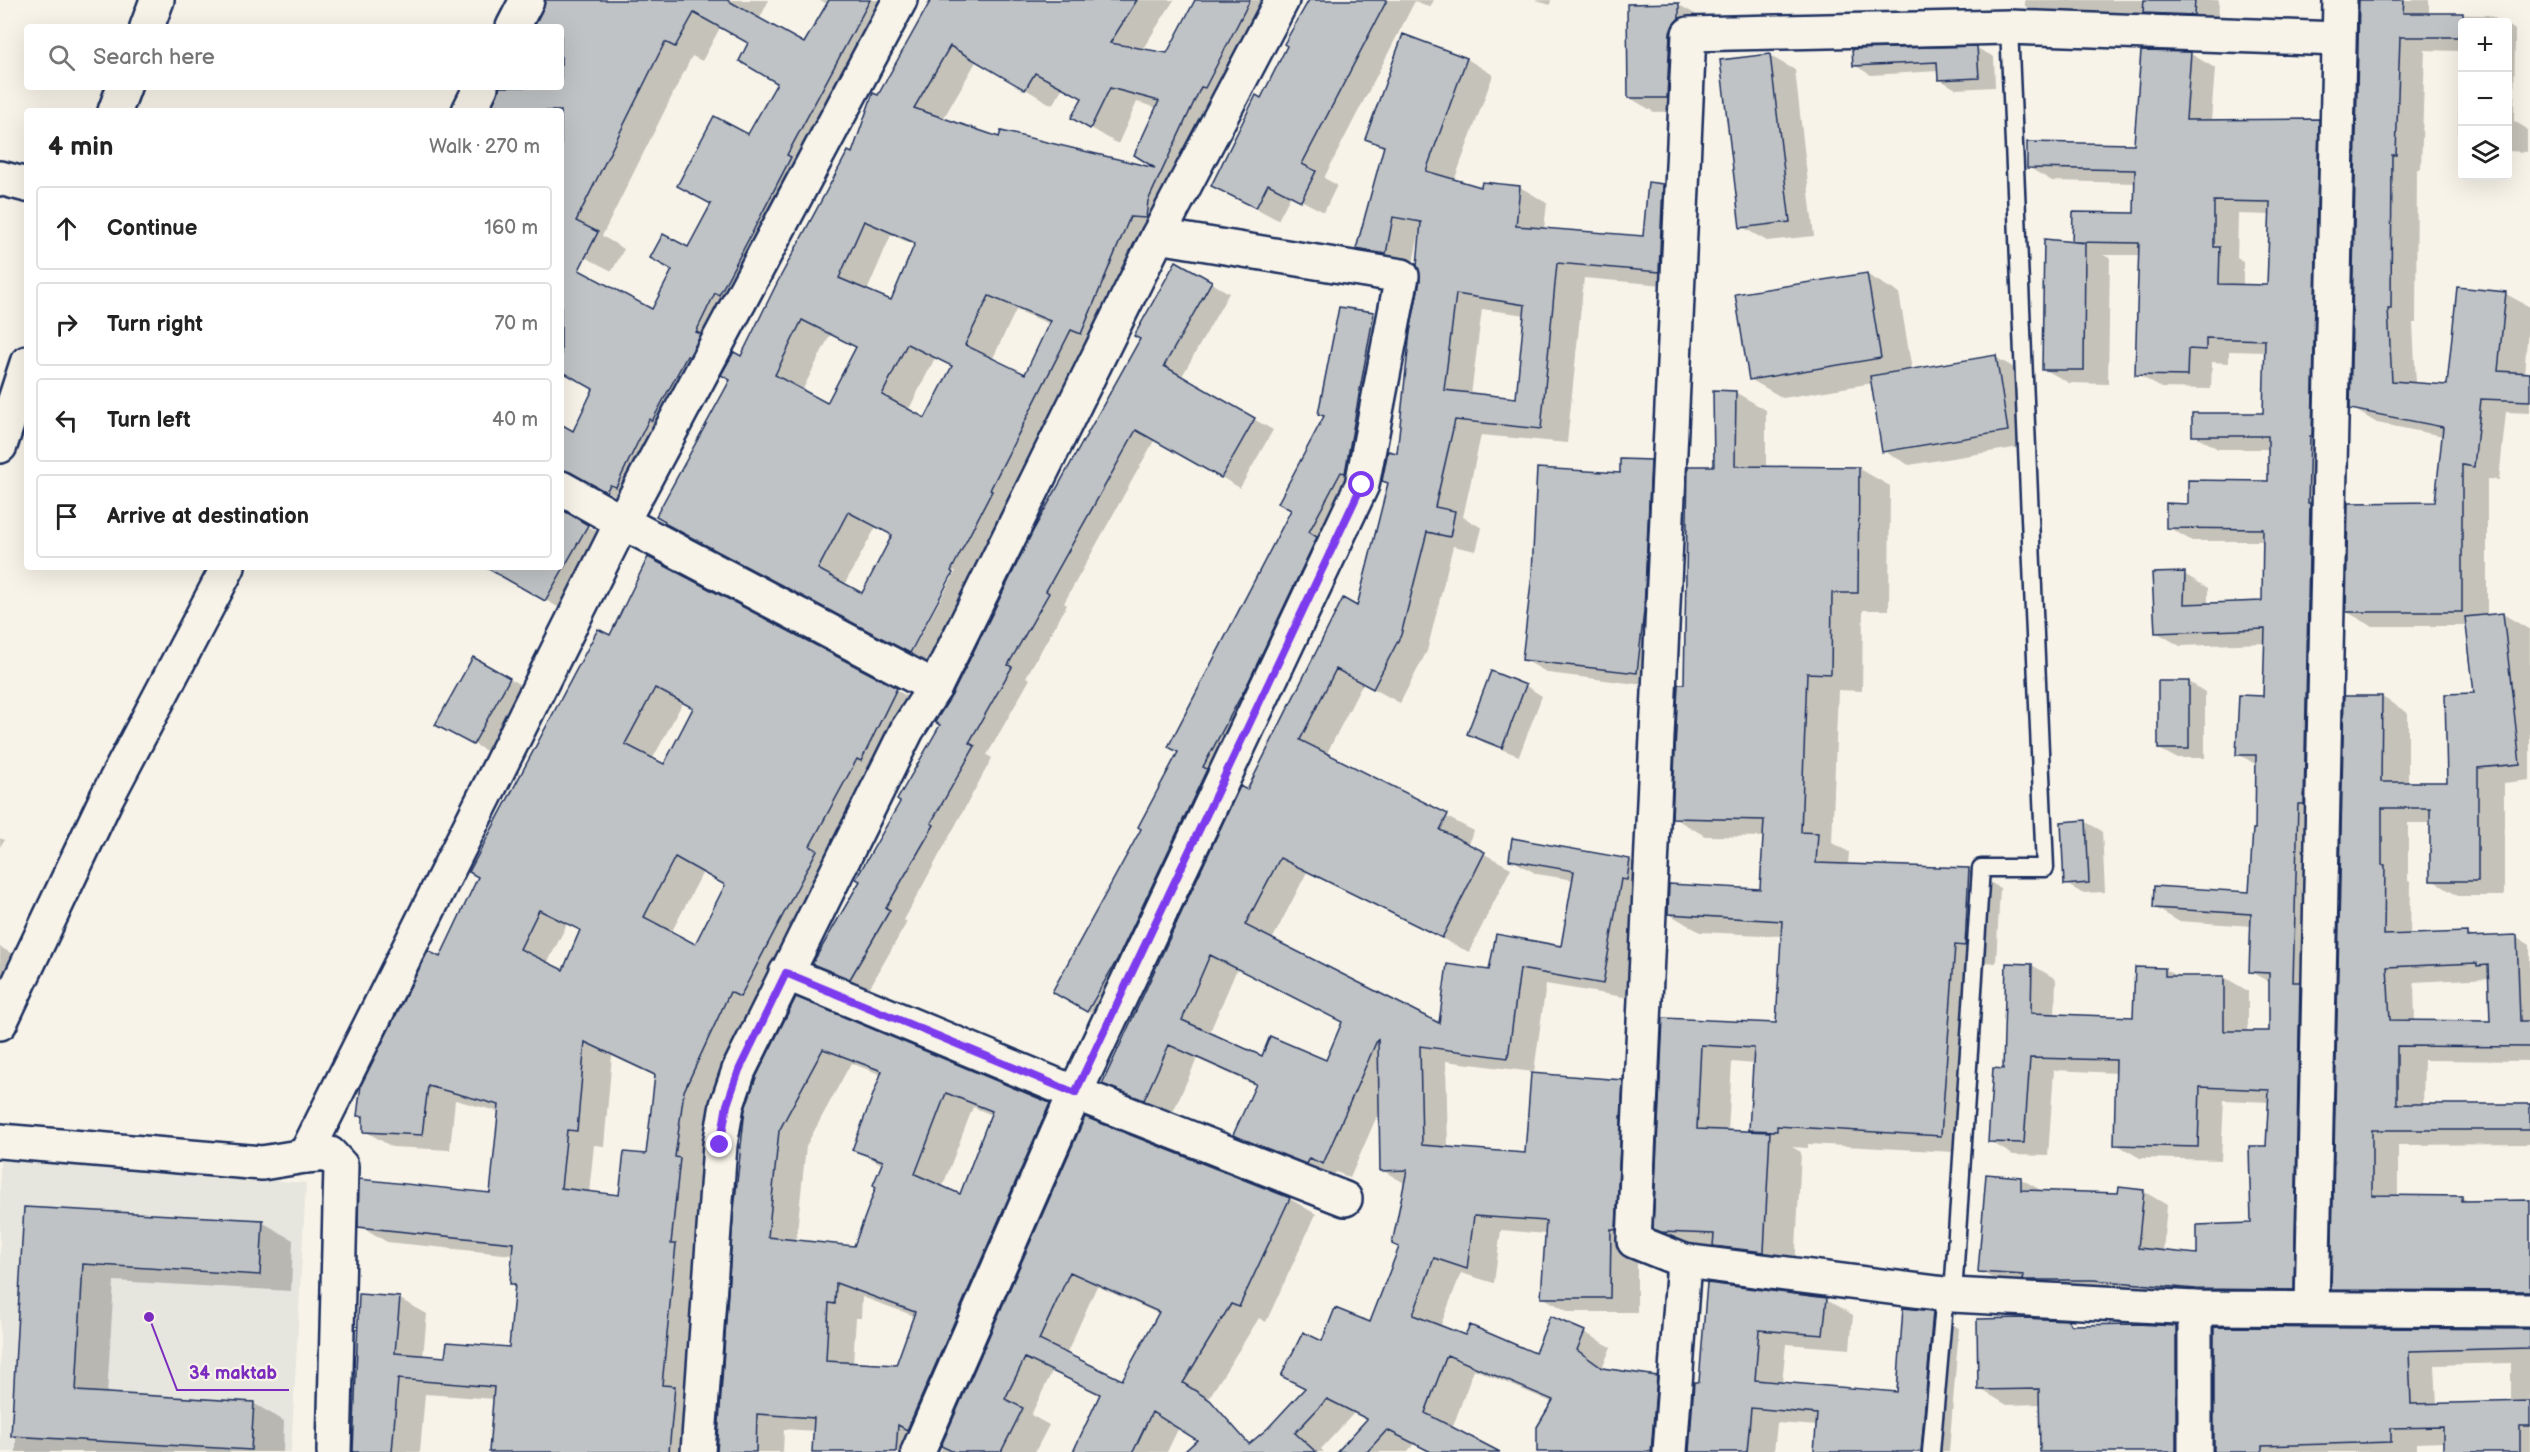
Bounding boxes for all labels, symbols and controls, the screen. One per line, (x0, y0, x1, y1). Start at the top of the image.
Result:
map controls (2458, 18, 2512, 180)
button: + (2458, 18, 2512, 72)
search box (24, 24, 564, 90)
icon: search (45, 41, 78, 74)
text: Search here (93, 44, 215, 71)
button: − (2458, 72, 2512, 126)
button: layers (2458, 126, 2512, 180)
text: 4 min (48, 132, 113, 163)
text: Walk · 270 m (429, 135, 540, 159)
icon: ahead (50, 212, 83, 245)
text: Continue (107, 215, 197, 242)
text: 160 m (484, 216, 538, 240)
icon: right (50, 308, 83, 341)
text: Turn right (107, 311, 203, 338)
text: 70 m (494, 312, 538, 336)
icon: left (50, 404, 83, 437)
text: Turn left (107, 407, 191, 434)
text: 40 m (492, 408, 538, 432)
route start (1348, 471, 1374, 497)
icon: arrive (50, 500, 83, 533)
text: Arrive at destination (107, 503, 309, 530)
route end (706, 1131, 732, 1157)
callout: 34 maktab (177, 1354, 289, 1390)
text: 34 maktab (189, 1363, 277, 1384)

